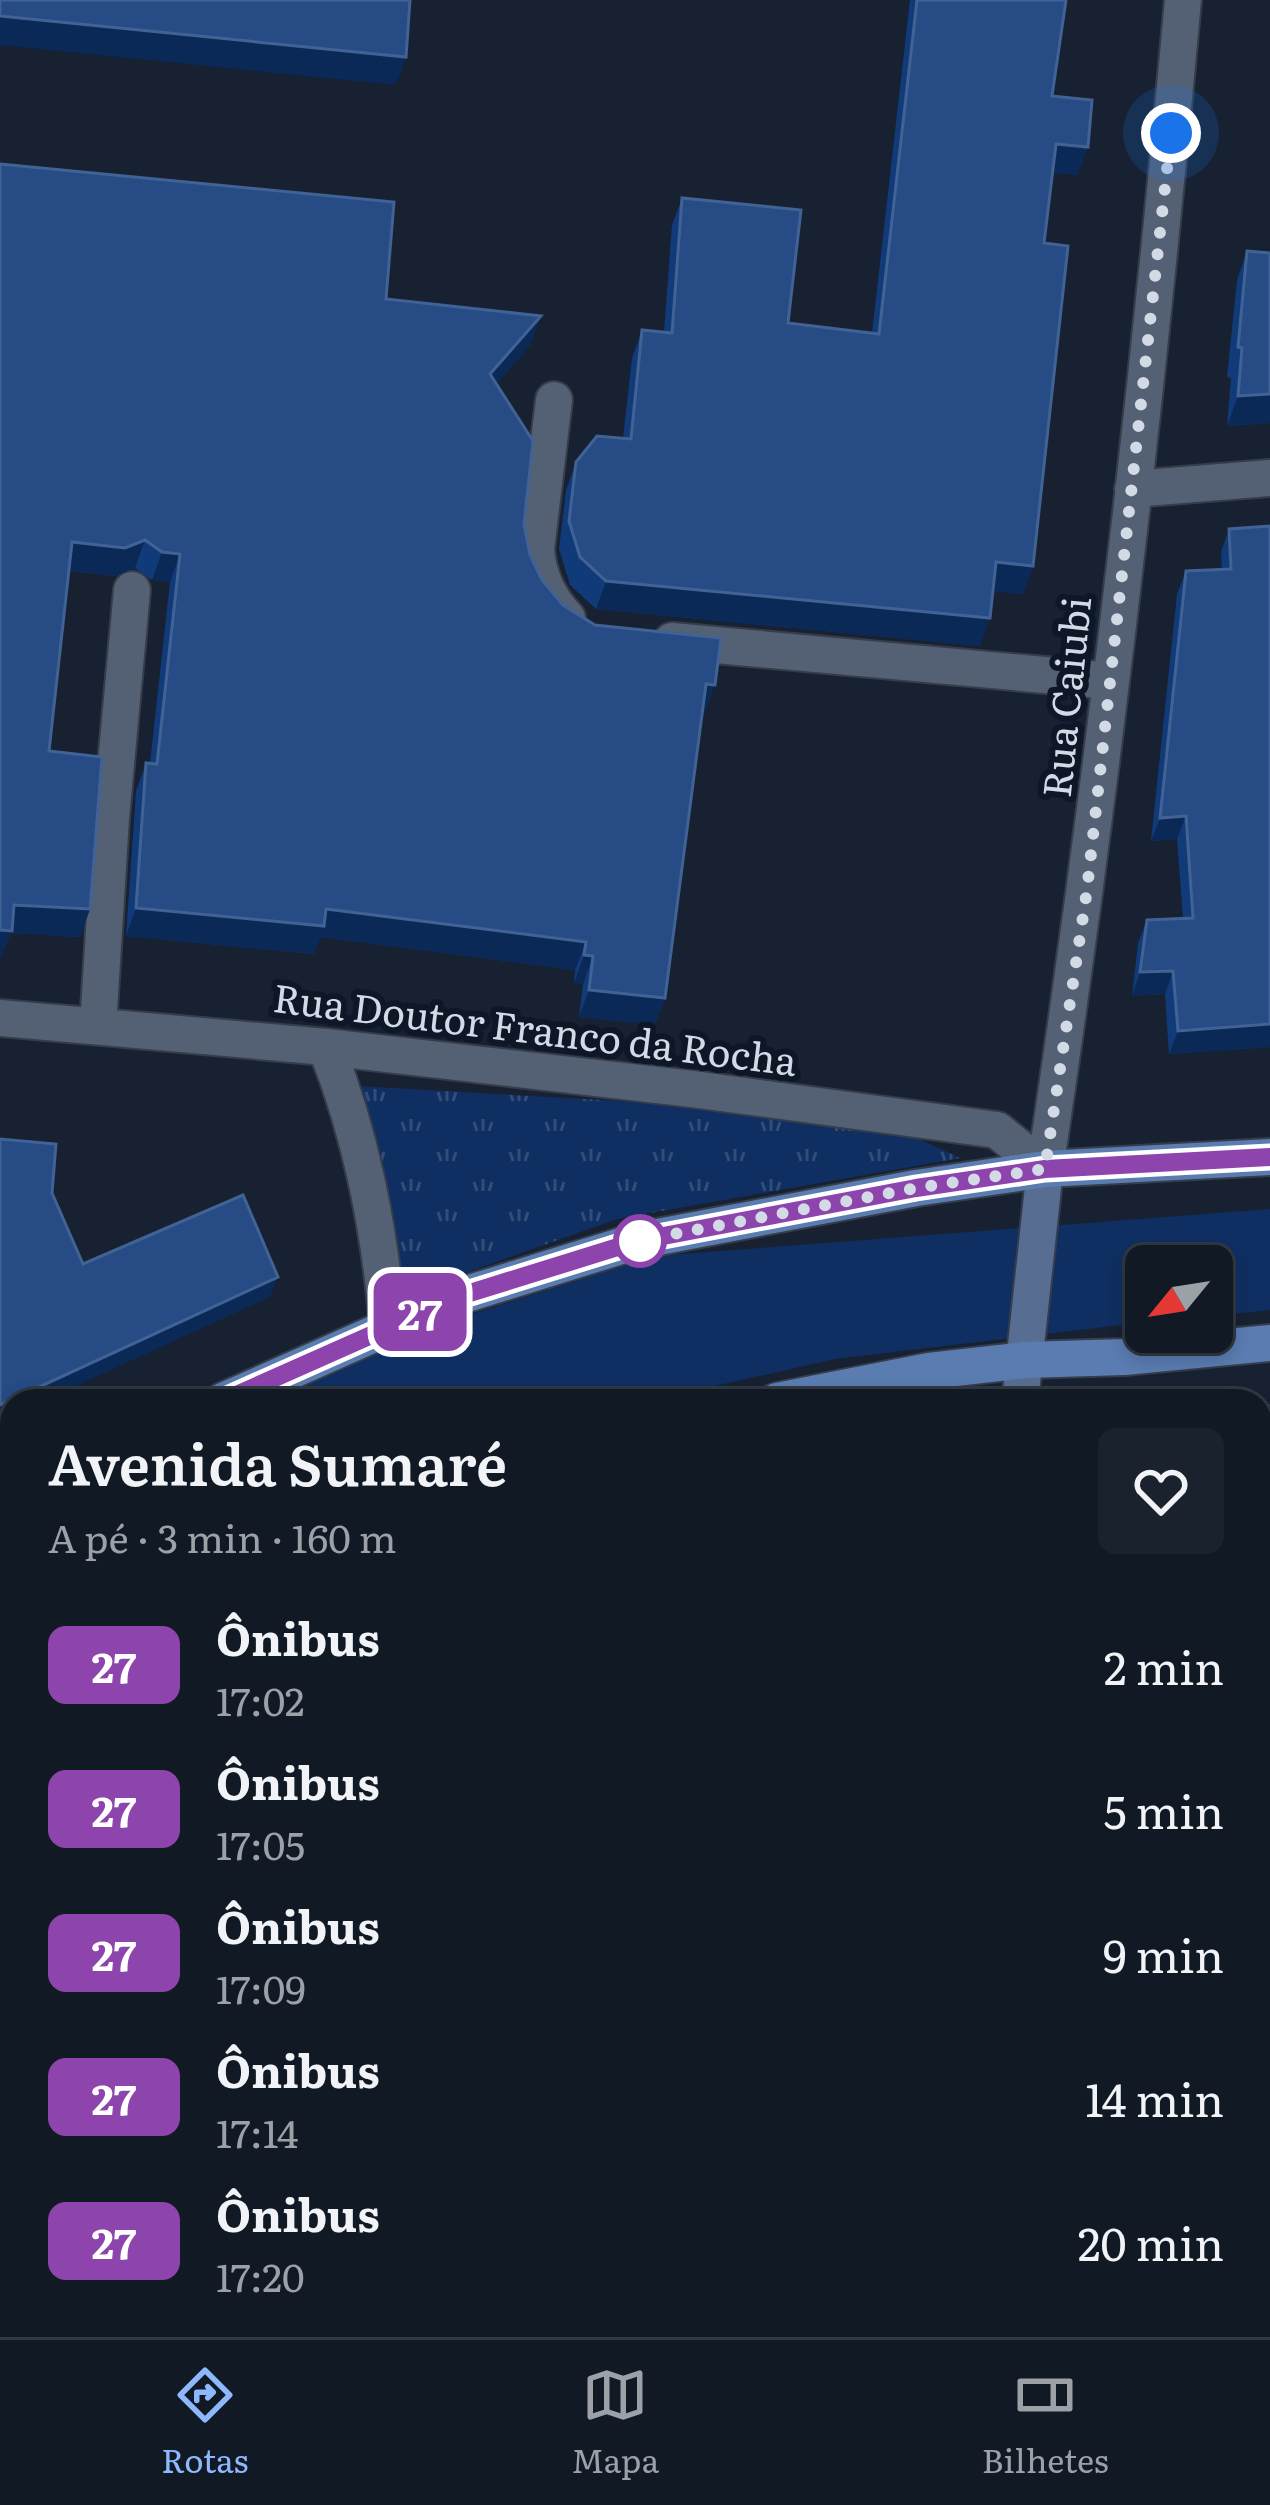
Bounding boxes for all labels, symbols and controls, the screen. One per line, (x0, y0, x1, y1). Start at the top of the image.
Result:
your location (1141, 103, 1201, 163)
street label: Rua Caiubi (1025, 593, 1103, 800)
street label: Rua Doutor Franco da Rocha (270, 966, 800, 1088)
unlabelled marker (615, 1216, 665, 1266)
north arrow (1125, 1245, 1233, 1353)
map controls (1125, 1245, 1233, 1353)
line badge: 27 (366, 1273, 474, 1351)
text: 27 (398, 1281, 442, 1343)
text: Avenida Sumaré (48, 1419, 507, 1504)
button: heart (1098, 1428, 1224, 1554)
text: A pé · 3 min · 160 m (48, 1507, 397, 1565)
text: Ônibus (216, 1603, 380, 1670)
text: 2 min (1104, 1632, 1224, 1699)
text: 27 (92, 1634, 136, 1696)
text: 17:02 (216, 1670, 305, 1728)
text: Ônibus (216, 1747, 380, 1814)
text: 5 min (1104, 1776, 1224, 1843)
text: 27 (92, 1778, 136, 1840)
text: 17:05 (216, 1814, 305, 1872)
text: Ônibus (216, 1891, 380, 1958)
text: 9 min (1103, 1920, 1224, 1987)
text: 27 (92, 1922, 136, 1984)
text: 17:09 (216, 1958, 306, 2016)
text: Ônibus (216, 2035, 380, 2102)
text: 14 min (1085, 2064, 1224, 2131)
text: 27 (92, 2066, 136, 2128)
text: 17:14 (216, 2102, 299, 2160)
text: Ônibus (216, 2179, 380, 2246)
text: 20 min (1078, 2208, 1224, 2275)
text: 27 (92, 2210, 136, 2272)
text: 17:20 (216, 2246, 305, 2304)
tab: Rotas (161, 2362, 248, 2483)
tab: Mapa (571, 2362, 659, 2483)
tab: Bilhetes (982, 2362, 1109, 2483)

